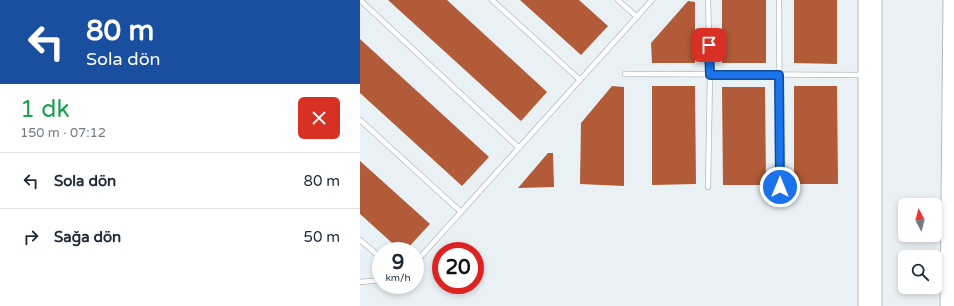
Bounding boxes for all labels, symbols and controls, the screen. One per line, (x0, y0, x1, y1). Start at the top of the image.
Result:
text: 80 m (86, 14, 154, 48)
icon: left (20, 16, 72, 68)
pin (692, 28, 726, 62)
icon: arrive (698, 34, 720, 56)
text: Sola dön (86, 48, 161, 70)
text: 1 dk (20, 95, 70, 124)
button: close (298, 97, 340, 139)
text: 150 m · 07:12 (20, 125, 106, 141)
position arrow (759, 166, 801, 208)
icon: left (20, 170, 42, 192)
text: Sola dön (54, 172, 116, 190)
text: 80 m (303, 172, 340, 190)
north arrow (898, 198, 942, 242)
map controls (898, 198, 942, 294)
icon: right (20, 226, 42, 248)
text: Sağa dön (54, 228, 121, 246)
text: 50 m (303, 228, 340, 246)
speed limit sign: 20 (432, 242, 484, 294)
button: search (898, 250, 942, 294)
text: 9 (392, 251, 404, 275)
text: km/h (385, 272, 411, 284)

